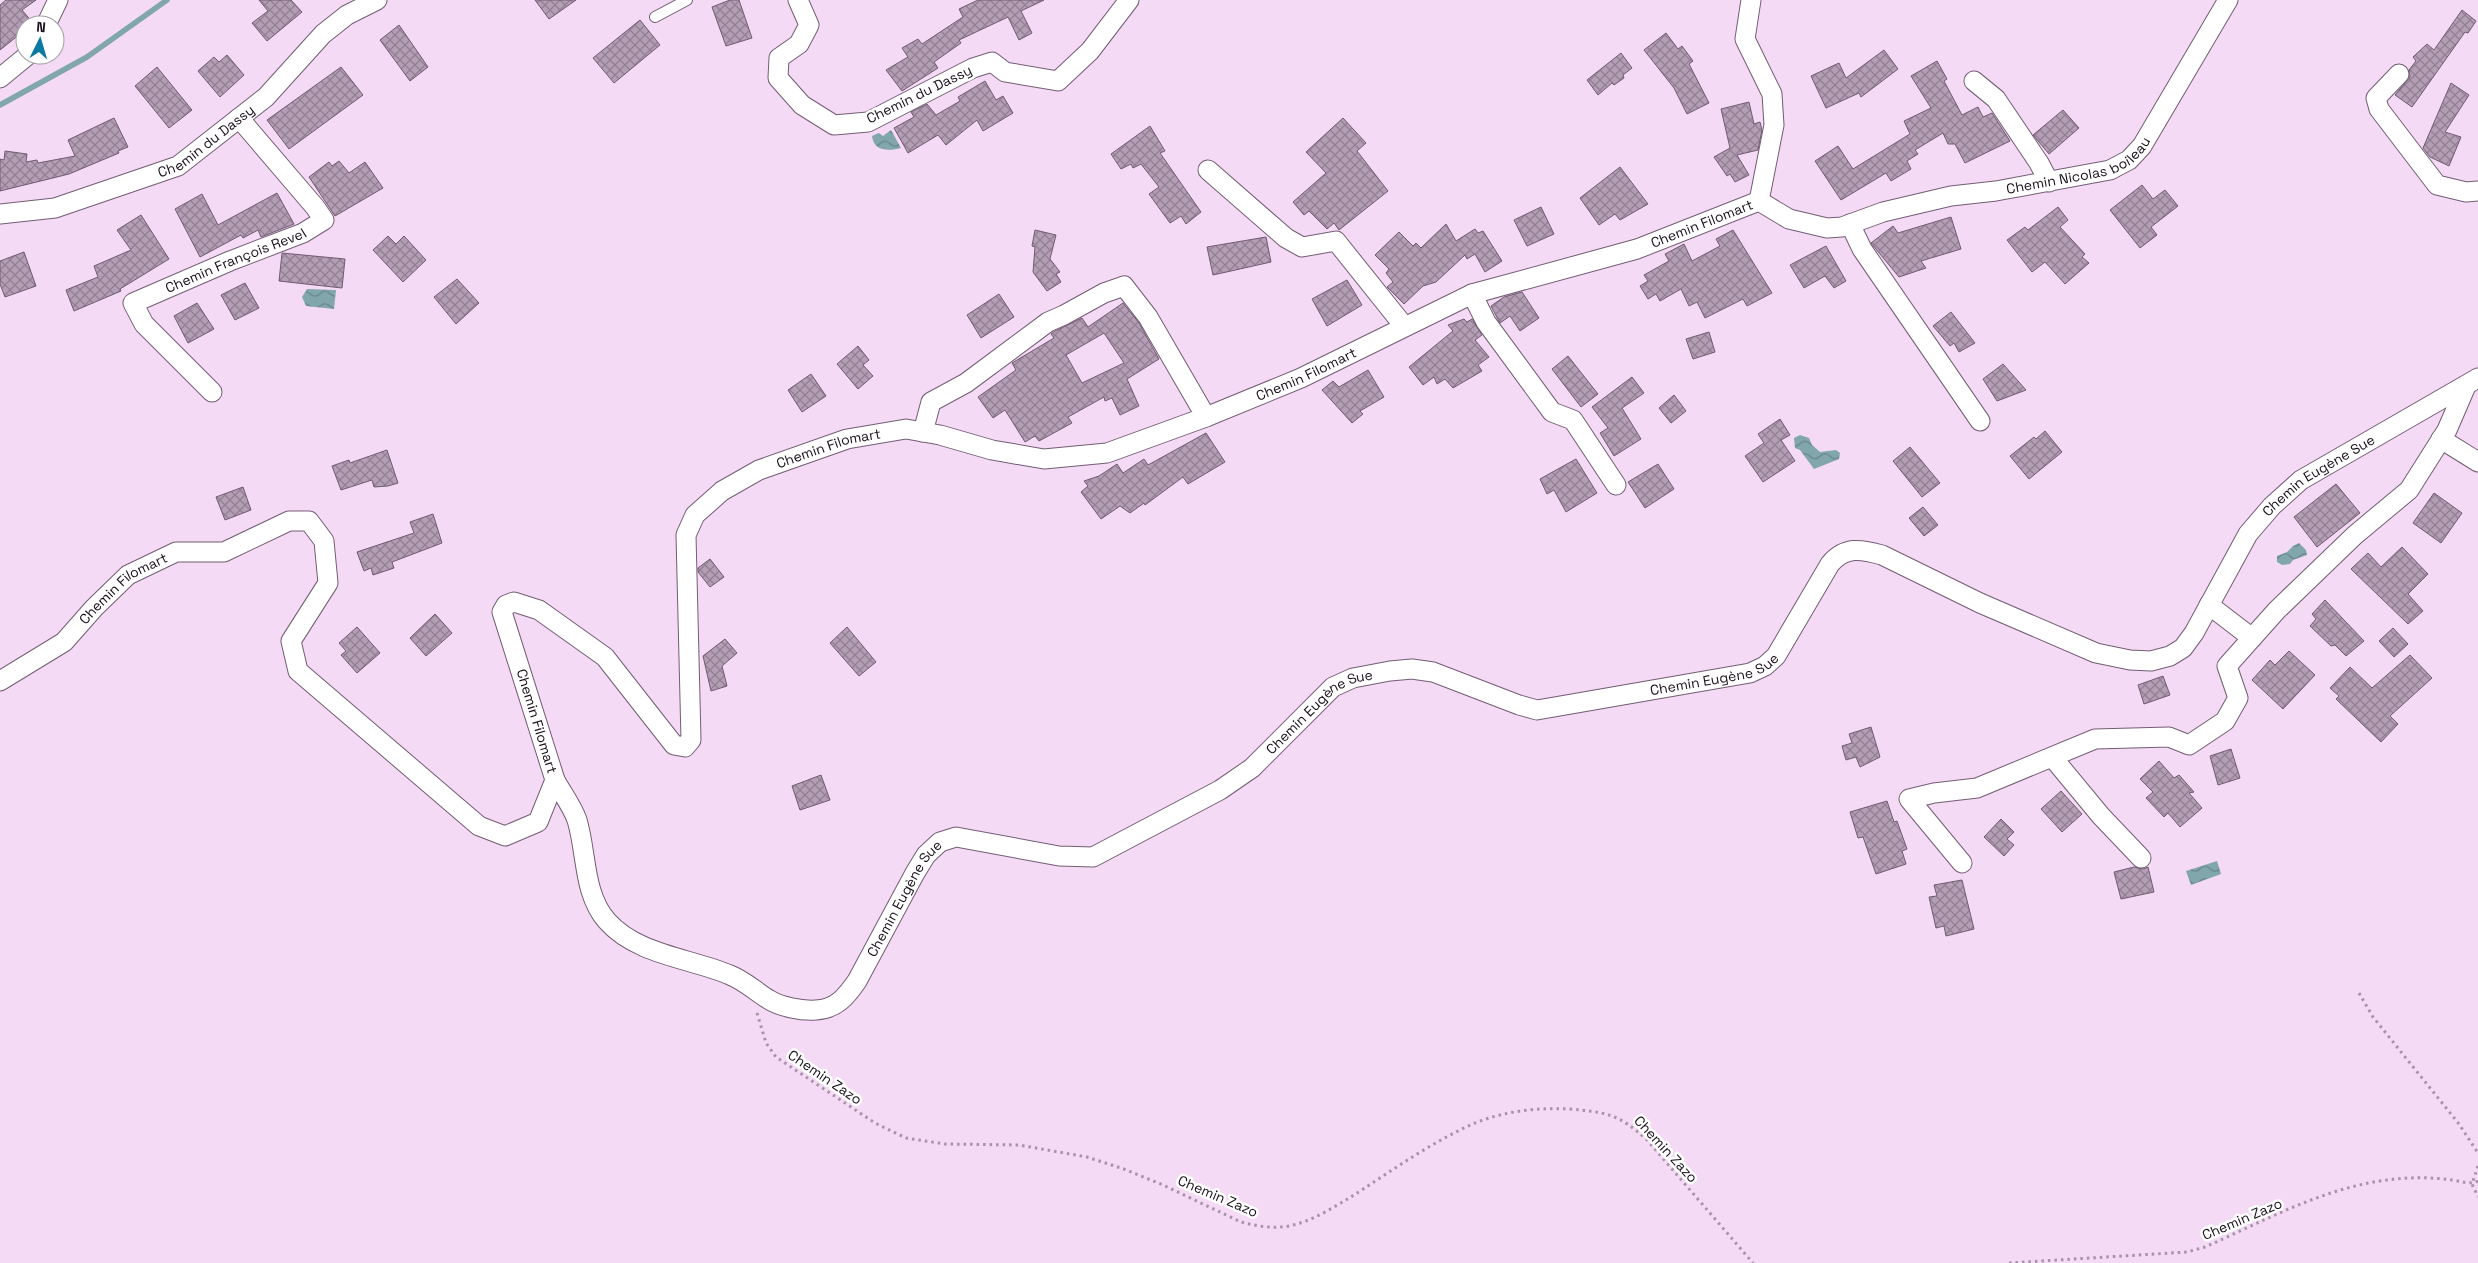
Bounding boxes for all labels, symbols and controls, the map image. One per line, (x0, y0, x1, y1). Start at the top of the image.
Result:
north arrow (15, 15, 65, 65)
text: N (36, 18, 47, 36)
street label: Chemin du Dassy (863, 61, 975, 127)
street label: Chemin du Dassy (155, 101, 258, 181)
street label: Chemin Nicolas boileau (2005, 134, 2154, 198)
street label: Chemin Filomart (1648, 195, 1756, 252)
street label: Chemin François Revel (162, 224, 310, 297)
street label: Chemin Filomart (1253, 343, 1359, 405)
street label: Chemin Filomart (774, 424, 882, 472)
street label: Chemin Eugène Sue (2258, 430, 2378, 520)
street label: Chemin Filomart (75, 548, 170, 628)
street label: Chemin Eugène Sue (1649, 649, 1782, 699)
street label: Chemin Eugène Sue (1262, 665, 1374, 758)
street label: Chemin Filomart (513, 667, 561, 775)
street label: Chemin Eugène Sue (863, 836, 946, 960)
street label: Chemin Zazo (785, 1046, 865, 1108)
street label: Chemin Zazo (1630, 1112, 1702, 1186)
street label: Chemin Zazo (1175, 1171, 1261, 1221)
street label: Chemin Zazo (2199, 1194, 2285, 1244)

